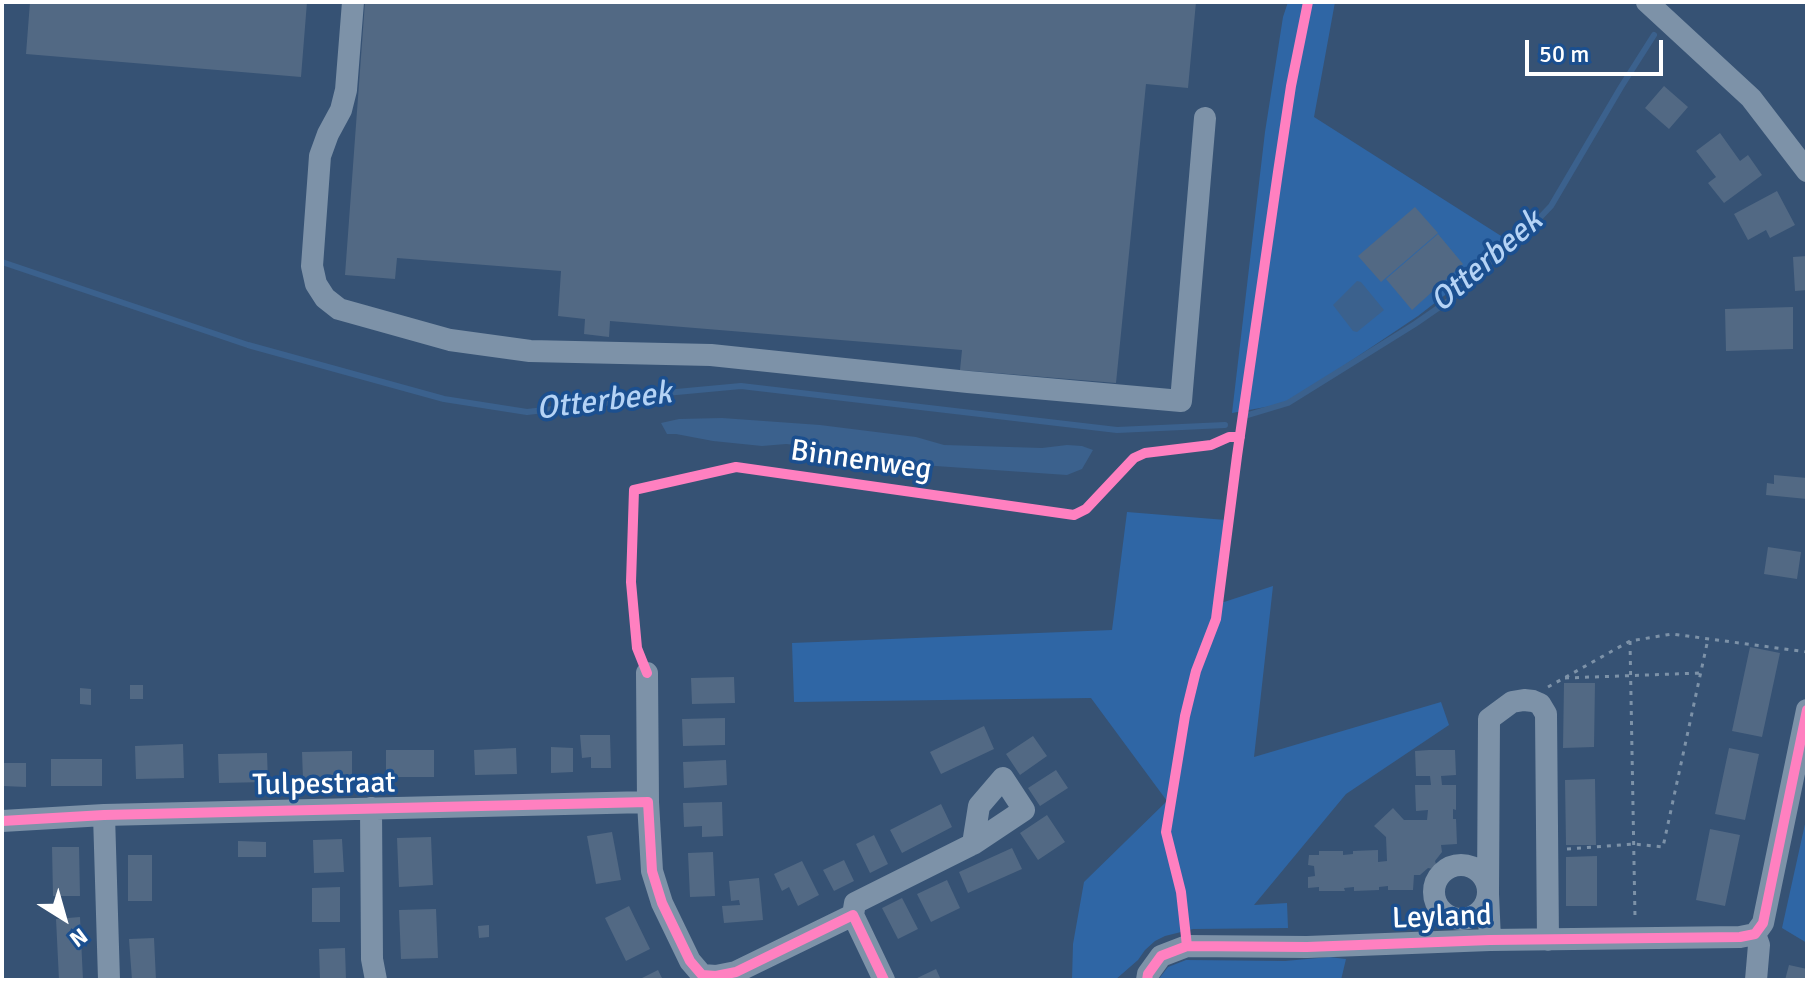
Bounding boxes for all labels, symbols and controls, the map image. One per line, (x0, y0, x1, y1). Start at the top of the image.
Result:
scale bar (1529, 24, 1667, 74)
text: 50 m (1539, 39, 1589, 69)
water label: Otterbeek (1423, 203, 1551, 321)
water label: Otterbeek (534, 375, 674, 429)
street label: Binnenweg (788, 433, 934, 489)
street label: Tulpestraat (252, 766, 396, 804)
north arrow (24, 878, 104, 958)
street label: Leyland (1391, 898, 1493, 938)
text: N (65, 922, 93, 953)

